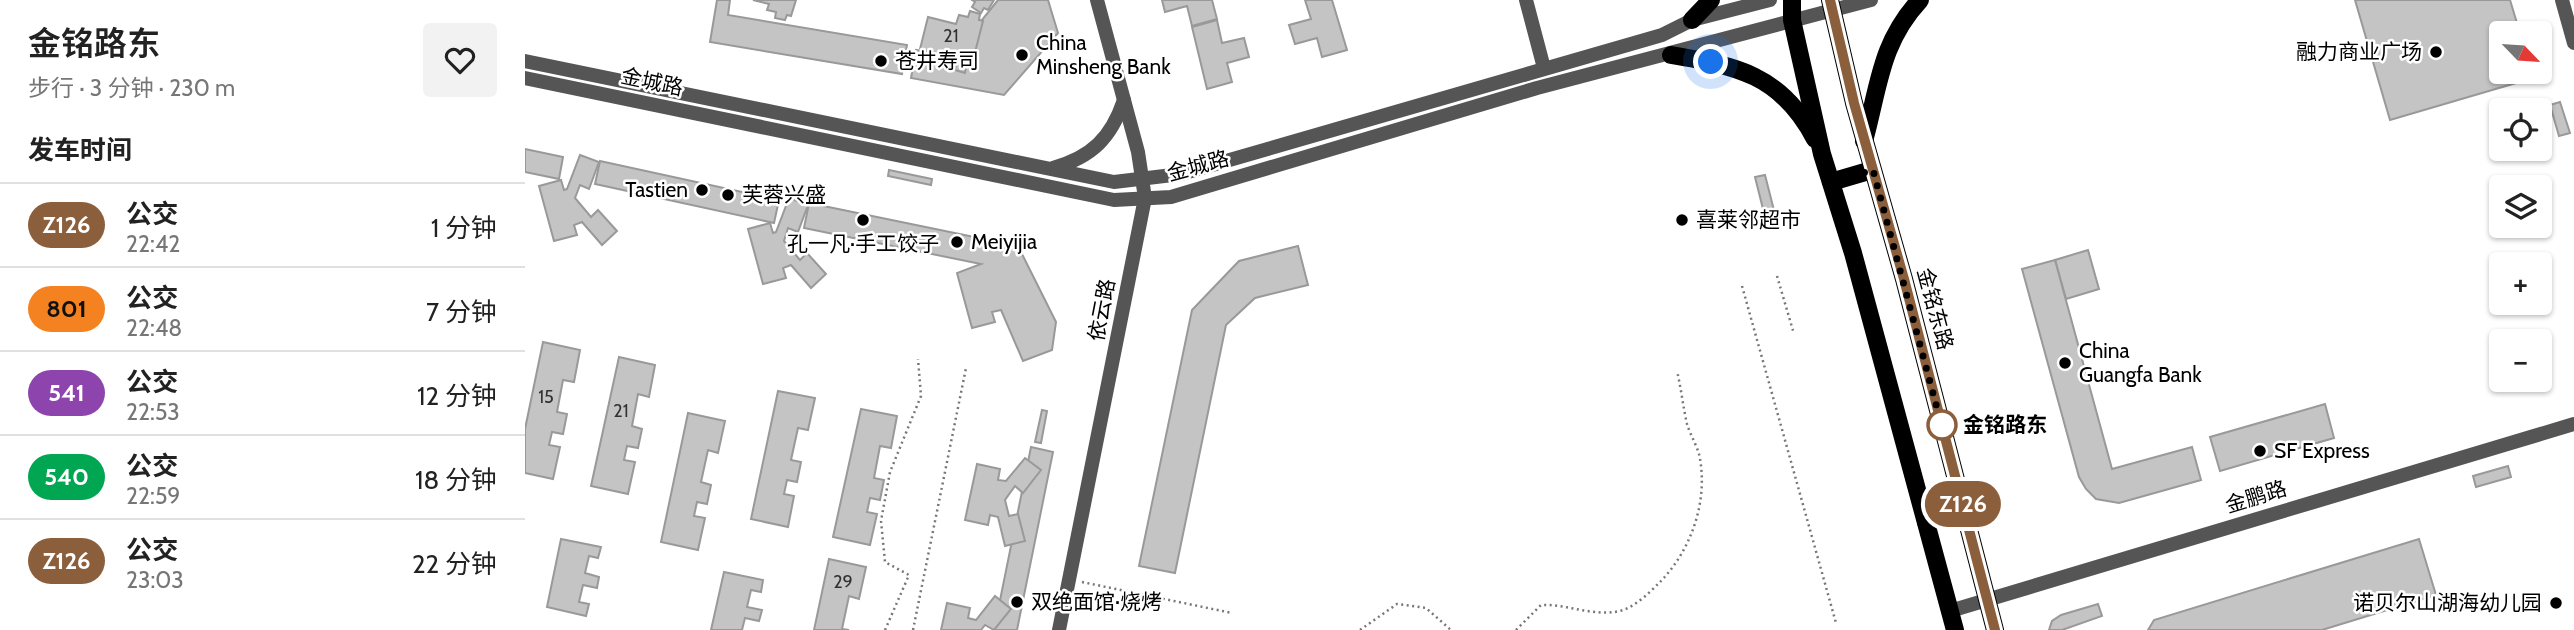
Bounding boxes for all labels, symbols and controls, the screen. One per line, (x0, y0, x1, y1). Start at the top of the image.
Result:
north arrow (2489, 21, 2551, 84)
map controls (2489, 21, 2552, 392)
text: 金铭路东 (28, 23, 160, 63)
button: heart (423, 23, 497, 97)
house number: 21 (943, 25, 959, 47)
place label: China Minsheng Bank (1036, 30, 1171, 79)
place label: 融力商业广场 (2296, 39, 2422, 64)
your location (1693, 44, 1728, 79)
marker: 融力商业广场 (2428, 44, 2444, 60)
marker: China Minsheng Bank (1014, 47, 1030, 63)
place label: 苍井寿司 (895, 48, 979, 73)
marker: 苍井寿司 (873, 53, 889, 69)
street label: 金城路 (619, 63, 686, 100)
text: 步行 · 3 分钟 · 230 m (28, 74, 235, 102)
button: locate (2489, 98, 2552, 161)
text: 发车时间 (28, 134, 132, 166)
street label: 金城路 (1164, 145, 1232, 186)
button: layers (2489, 175, 2552, 238)
place label: Tastien (625, 177, 688, 202)
marker: Tastien (694, 182, 710, 198)
place label: 芙蓉兴盛 (742, 182, 826, 207)
marker: 芙蓉兴盛 (720, 187, 736, 203)
text: 公交 (126, 198, 178, 230)
place label: 喜莱邻超市 (1696, 207, 1801, 232)
text: Z126 (42, 210, 91, 239)
text: 1 分钟 (431, 212, 497, 244)
marker: 孔一凡·手工饺子 (855, 212, 871, 228)
marker: 喜莱邻超市 (1674, 212, 1690, 228)
place label: Meiyijia (971, 229, 1037, 255)
text: 22:42 (126, 230, 180, 258)
place label: 孔一凡·手工饺子 (787, 231, 939, 256)
marker: Meiyijia (949, 234, 965, 250)
button: + (2489, 252, 2552, 315)
street label: 金铭东路 (1913, 265, 1958, 353)
street label: 依云路 (1083, 277, 1120, 343)
text: 公交 (126, 282, 178, 314)
text: 801 (46, 294, 87, 323)
text: 7 分钟 (426, 296, 497, 328)
text: 22:48 (126, 314, 182, 342)
button: − (2489, 329, 2552, 392)
place label: China Guangfa Bank (2079, 338, 2202, 387)
marker: China Guangfa Bank (2057, 355, 2073, 371)
text: 公交 (126, 366, 178, 398)
text: 541 (48, 378, 85, 407)
text: 12 分钟 (417, 380, 497, 412)
house number: 15 (538, 386, 554, 408)
text: 22:53 (126, 398, 180, 426)
house number: 21 (613, 400, 629, 422)
marker: 金铭路东 (1927, 410, 1957, 440)
place label: 金铭路东 (1963, 412, 2047, 437)
place label: SF Express (2274, 438, 2370, 463)
marker: SF Express (2252, 443, 2268, 459)
text: 公交 (126, 450, 178, 482)
text: 540 (44, 462, 89, 491)
text: 18 分钟 (415, 464, 497, 496)
street label: 金鹏路 (2222, 475, 2290, 518)
line badge: Z126 (1914, 481, 2012, 527)
text: 22:59 (126, 482, 180, 510)
text: Z126 (1939, 489, 1987, 518)
text: 公交 (126, 534, 178, 566)
text: Z126 (42, 546, 91, 575)
text: 22 分钟 (412, 548, 497, 580)
text: 23:03 (126, 566, 184, 594)
house number: 29 (833, 571, 853, 593)
place label: 双绝面馆·烧烤 (1031, 589, 1162, 614)
place label: 诺贝尔山湖海幼儿园 (2353, 590, 2542, 615)
marker: 双绝面馆·烧烤 (1009, 594, 1025, 610)
marker: 诺贝尔山湖海幼儿园 (2548, 595, 2564, 611)

